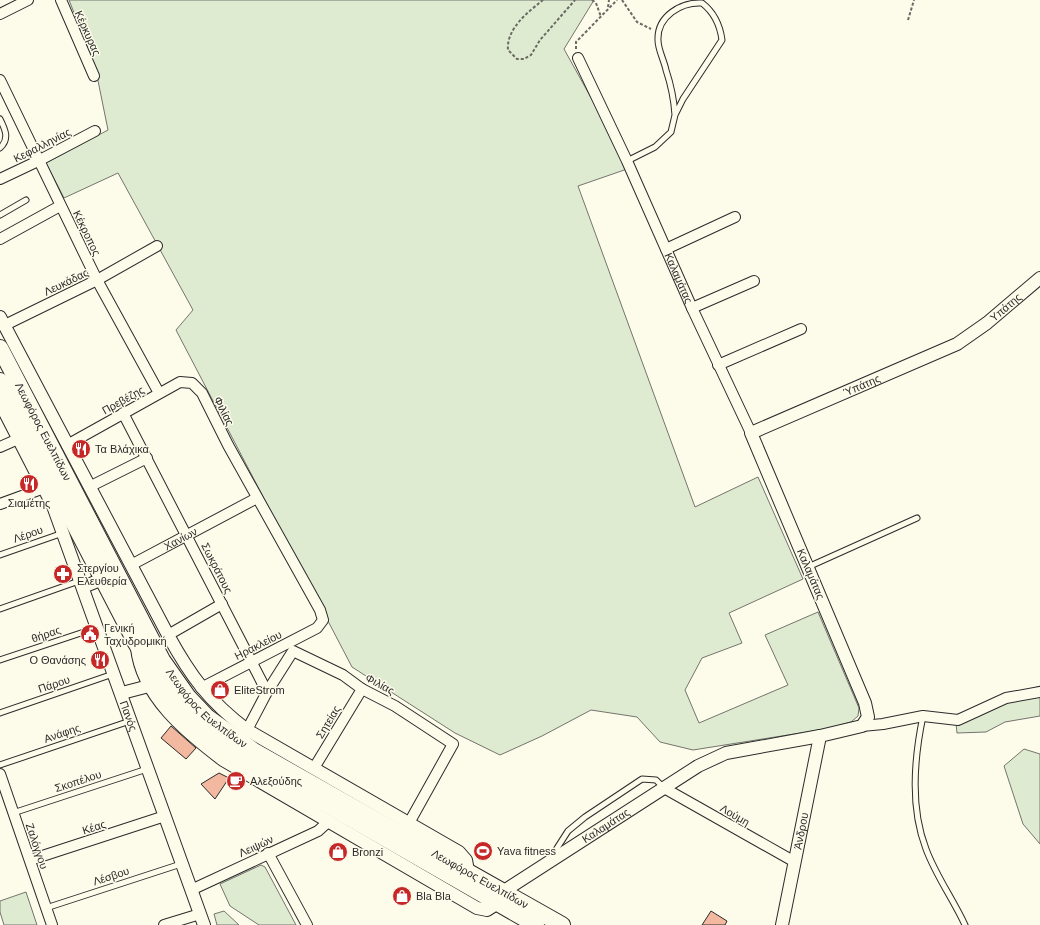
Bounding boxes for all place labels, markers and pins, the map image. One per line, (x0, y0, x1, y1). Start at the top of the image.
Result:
restaurant icon: Τα Βλάχικα (70, 438, 92, 460)
place label: Τα Βλάχικα (95, 443, 150, 455)
restaurant icon: Σιαμέτης (18, 473, 40, 495)
place label: Σιαμέτης (8, 497, 50, 509)
place label: Στεργίου Ελευθερία (77, 562, 127, 587)
pharmacy icon: Στεργίου Ελευθερία (52, 563, 74, 585)
place label: Γενική Ταχυδρομική (104, 622, 167, 647)
public building icon: Γενική Ταχυδρομική (79, 623, 101, 645)
restaurant icon: O Θανάσης (89, 649, 111, 671)
place label: O Θανάσης (29, 654, 86, 666)
shop icon: EliteStrom (209, 679, 231, 701)
place label: EliteStrom (234, 684, 285, 696)
cafe icon: Αλεξούδης (225, 770, 247, 792)
place label: Αλεξούδης (250, 775, 302, 787)
sports icon: Yava fitness (472, 840, 494, 862)
shop icon: Bronzi (327, 841, 349, 863)
place label: Yava fitness (497, 845, 557, 857)
place label: Bronzi (352, 846, 383, 858)
shop icon: Bla Bla (391, 885, 413, 907)
place label: Bla Bla (416, 890, 452, 902)

